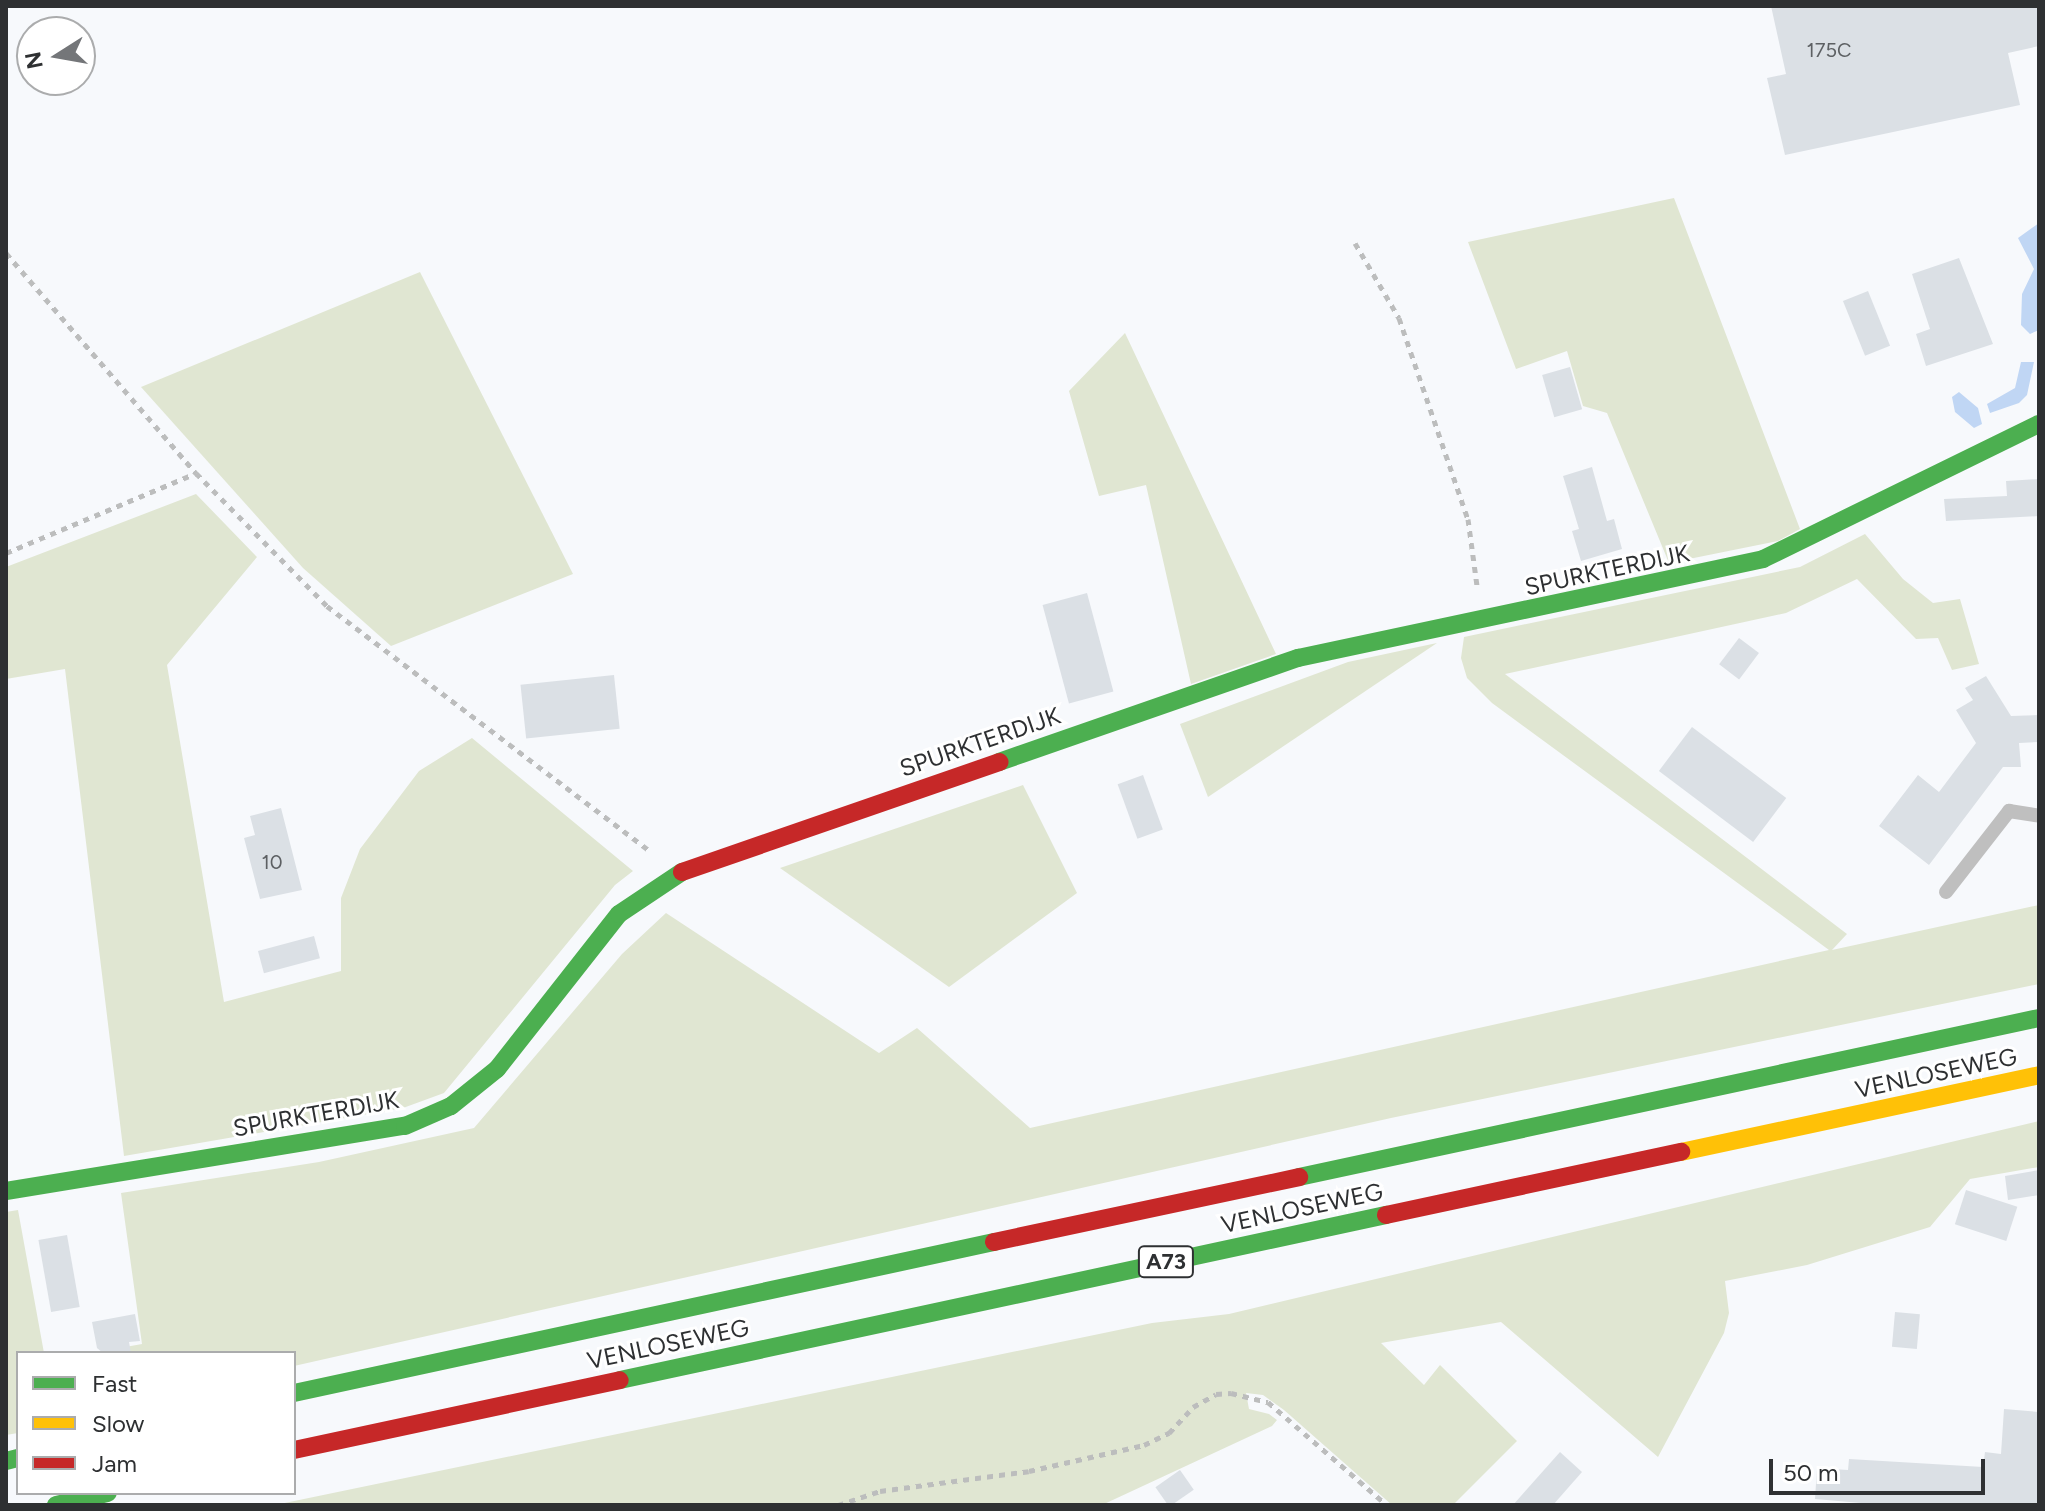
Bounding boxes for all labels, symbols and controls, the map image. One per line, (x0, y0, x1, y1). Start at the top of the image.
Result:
north arrow (16, 16, 96, 96)
house number: 175C (1807, 38, 1851, 62)
text: N (19, 49, 49, 71)
street label: SPURKTERDIJK (1522, 538, 1692, 602)
street label: SPURKTERDIJK (896, 701, 1064, 783)
house number: 10 (261, 850, 283, 874)
street label: VENLOSEWEG (1853, 1042, 2019, 1104)
street label: SPURKTERDIJK (231, 1085, 401, 1143)
street label: VENLOSEWEG (1219, 1177, 1385, 1239)
road number: A73 (1136, 1244, 1196, 1280)
street label: VENLOSEWEG (585, 1313, 751, 1375)
legend (16, 1351, 296, 1495)
text: Fast (92, 1369, 137, 1398)
text: Slow (92, 1409, 144, 1438)
scale bar (1773, 1443, 1989, 1493)
text: Jam (92, 1449, 137, 1478)
text: 50 m (1783, 1458, 1839, 1487)

